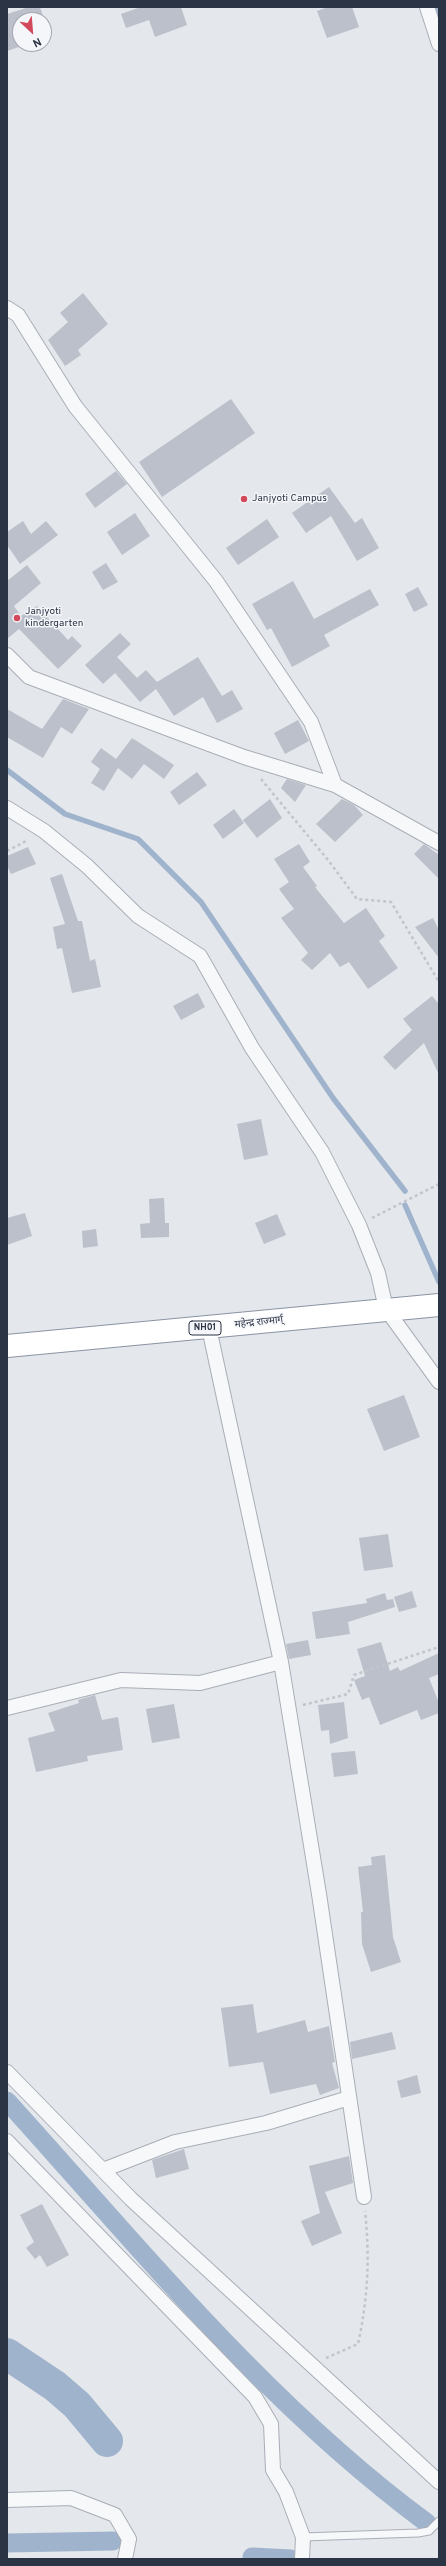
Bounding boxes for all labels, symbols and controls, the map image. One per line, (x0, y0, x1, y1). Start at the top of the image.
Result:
north arrow (12, 12, 52, 52)
text: N (30, 34, 43, 50)
place label: Janjyoti Campus (252, 493, 327, 505)
marker: Janjyoti Campus (239, 494, 249, 504)
place label: Janjyoti kindergarten (25, 606, 83, 630)
marker: Janjyoti kindergarten (12, 613, 22, 623)
street label: महेन्द्र राज्मार्ग् (234, 1314, 284, 1332)
road number: NH01 (189, 1321, 221, 1335)

